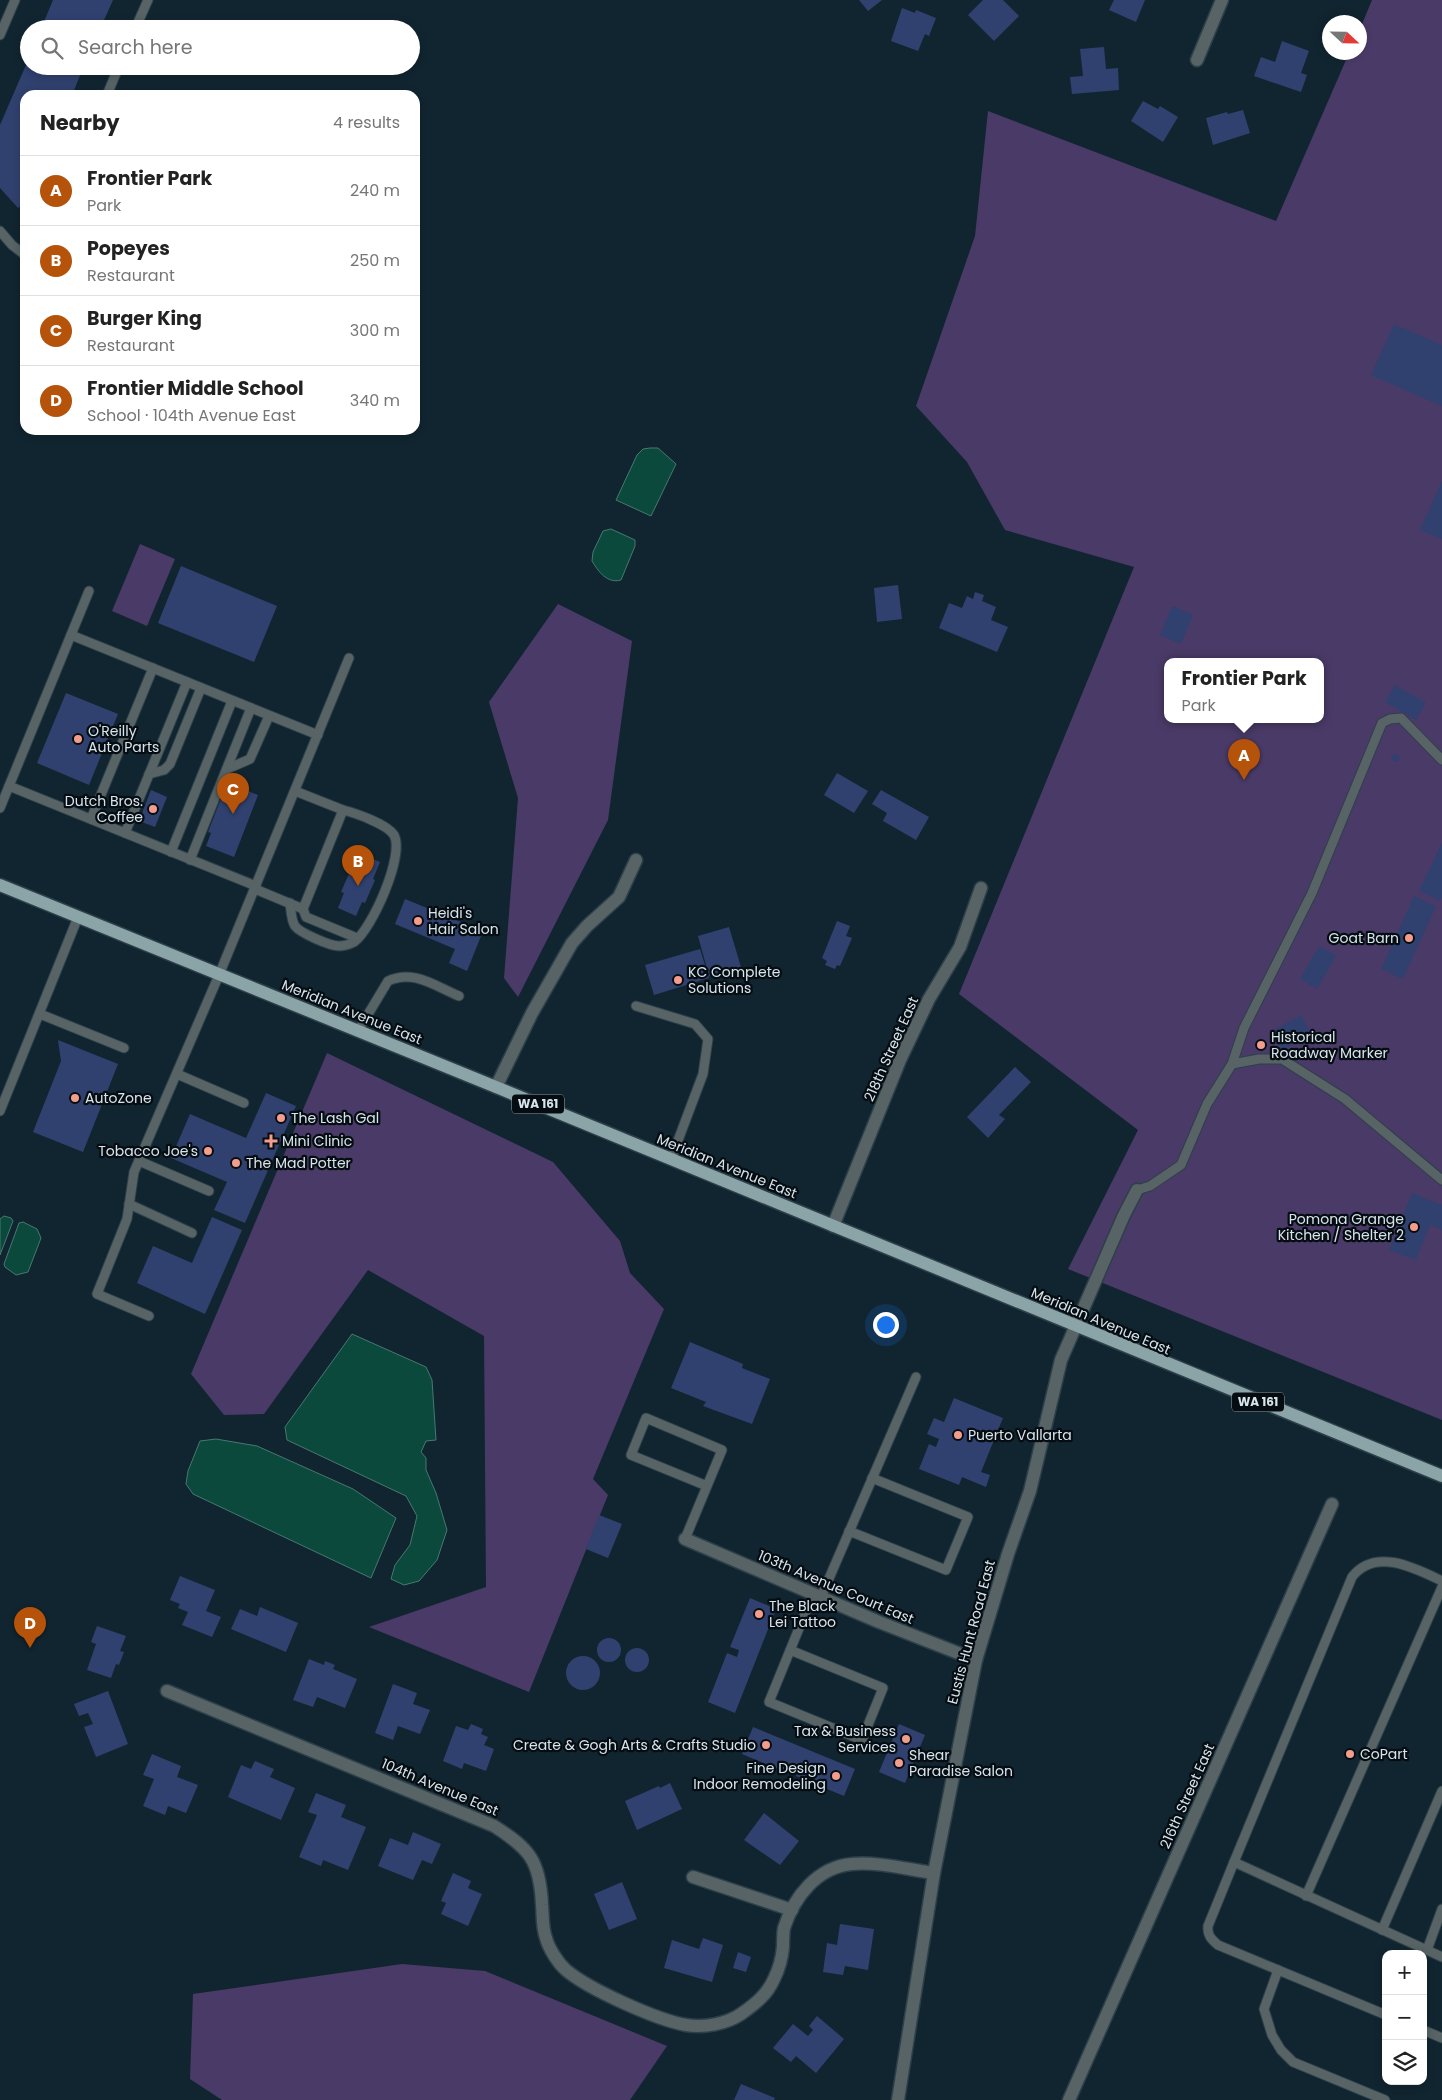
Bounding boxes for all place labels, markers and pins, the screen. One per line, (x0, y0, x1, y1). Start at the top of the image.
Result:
place label: O'Reilly Auto Parts (88, 721, 159, 757)
marker: O'Reilly Auto Parts (72, 733, 84, 745)
pin: A (1228, 739, 1260, 780)
pin: C (217, 773, 249, 814)
place label: Dutch Bros. Coffee (65, 791, 143, 827)
marker: Dutch Bros. Coffee (147, 803, 159, 815)
pin: B (342, 845, 374, 886)
place label: Heidi's Hair Salon (428, 903, 499, 939)
marker: Heidi's Hair Salon (412, 915, 424, 927)
place label: Goat Barn (1329, 928, 1399, 948)
marker: Goat Barn (1403, 932, 1415, 944)
place label: KC Complete Solutions (688, 962, 781, 998)
marker: KC Complete Solutions (672, 974, 684, 986)
place label: Historical Roadway Marker (1271, 1027, 1388, 1063)
marker: Historical Roadway Marker (1255, 1039, 1267, 1051)
place label: AutoZone (85, 1088, 152, 1108)
marker: AutoZone (69, 1092, 81, 1104)
place label: The Lash Gal (291, 1108, 379, 1128)
marker: The Lash Gal (275, 1112, 287, 1124)
place label: Mini Clinic (282, 1131, 352, 1151)
marker: Mini Clinic (264, 1134, 278, 1148)
place label: Tobacco Joe's (98, 1141, 198, 1161)
marker: Tobacco Joe's (202, 1145, 214, 1157)
place label: The Mad Potter (246, 1153, 351, 1173)
marker: The Mad Potter (230, 1157, 242, 1169)
place label: Pomona Grange Kitchen / Shelter 2 (1278, 1209, 1404, 1245)
marker: Pomona Grange Kitchen / Shelter 2 (1408, 1221, 1420, 1233)
place label: Puerto Vallarta (968, 1425, 1072, 1445)
marker: Puerto Vallarta (952, 1429, 964, 1441)
place label: The Black Lei Tattoo (769, 1596, 836, 1632)
pin: D (14, 1607, 46, 1648)
marker: The Black Lei Tattoo (753, 1608, 765, 1620)
place label: Tax & Business Services (794, 1721, 896, 1757)
marker: Tax & Business Services (900, 1733, 912, 1745)
place label: Create & Gogh Arts & Crafts Studio (513, 1735, 756, 1755)
marker: Create & Gogh Arts & Crafts Studio (760, 1739, 772, 1751)
place label: CoPart (1360, 1744, 1408, 1764)
place label: Shear Paradise Salon (909, 1745, 1013, 1781)
marker: CoPart (1344, 1748, 1356, 1760)
marker: Shear Paradise Salon (893, 1757, 905, 1769)
place label: Fine Design Indoor Remodeling (693, 1758, 826, 1794)
marker: Fine Design Indoor Remodeling (830, 1770, 842, 1782)

